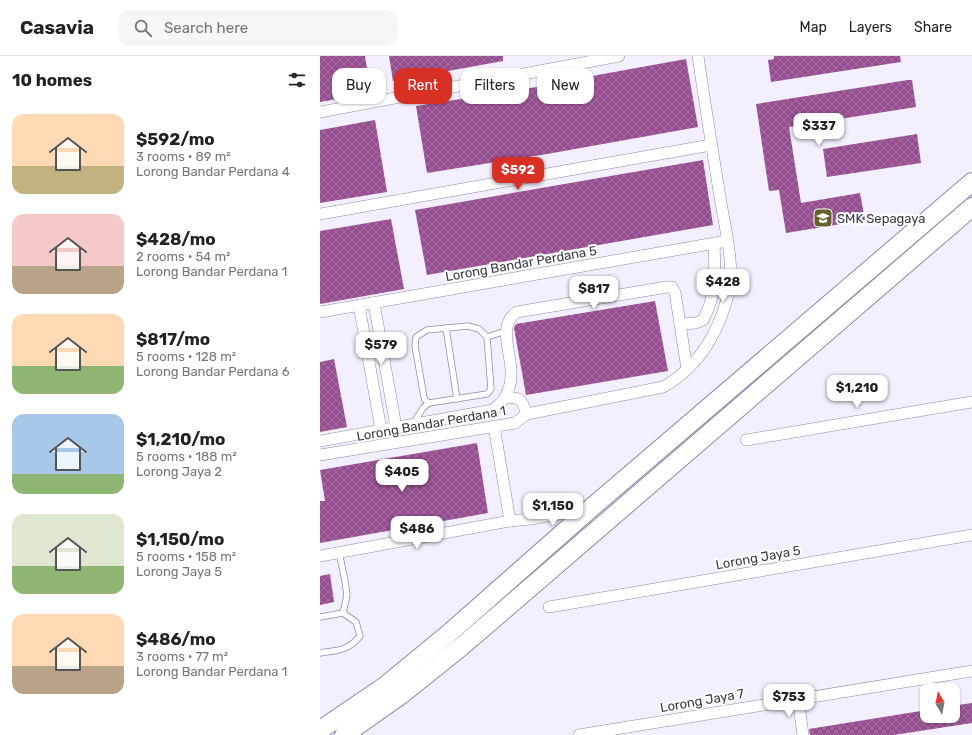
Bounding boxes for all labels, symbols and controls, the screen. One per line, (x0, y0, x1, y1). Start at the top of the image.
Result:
search box (118, 10, 398, 46)
text: Casavia (20, 16, 94, 39)
icon: search (132, 17, 154, 39)
text: Search here (164, 19, 248, 37)
text: Map (800, 19, 827, 36)
text: Layers (849, 19, 892, 36)
text: Share (914, 19, 952, 36)
chip: Buy (332, 68, 386, 104)
chip: Rent (394, 68, 452, 104)
chip: Filters (460, 68, 529, 104)
chip: New (537, 68, 594, 104)
icon: filters (286, 69, 308, 91)
text: 10 homes (12, 70, 92, 90)
pin: $337 (795, 113, 843, 147)
text: $337 (802, 118, 836, 133)
text: $592/mo (136, 129, 215, 149)
icon: home (44, 130, 92, 178)
text: 3 rooms · 89 m² (136, 149, 231, 164)
pin: $592 (494, 157, 542, 191)
text: $592 (501, 162, 535, 177)
text: Lorong Bandar Perdana 4 (136, 164, 290, 179)
school or university icon: SMK Sepagaya (812, 207, 834, 229)
place label: SMK Sepagaya (837, 211, 925, 227)
text: $428/mo (136, 229, 216, 249)
icon: home (44, 230, 92, 278)
street label: Lorong Bandar Perdana 5 (444, 243, 598, 285)
text: 2 rooms · 54 m² (136, 249, 230, 264)
text: Lorong Bandar Perdana 1 (136, 264, 287, 279)
pin: $428 (699, 269, 747, 303)
text: $428 (706, 274, 740, 289)
pin: $817 (570, 276, 618, 310)
text: $817 (578, 281, 610, 296)
text: $817/mo (136, 329, 210, 349)
icon: home (44, 330, 92, 378)
pin: $579 (357, 332, 405, 366)
text: $579 (365, 337, 397, 352)
text: 5 rooms · 128 m² (136, 349, 236, 364)
text: Lorong Bandar Perdana 6 (136, 364, 290, 379)
pin: $1,210 (824, 375, 890, 409)
text: $1,210 (836, 380, 878, 395)
street label: Lorong Bandar Perdana 1 (355, 403, 507, 445)
text: $1,210/mo (136, 429, 225, 449)
icon: home (44, 430, 92, 478)
text: 5 rooms · 188 m² (136, 449, 237, 464)
pin: $405 (378, 459, 426, 493)
text: Lorong Jaya 2 (136, 464, 222, 479)
text: $405 (385, 464, 419, 479)
pin: $1,150 (520, 493, 586, 527)
text: $1,150 (532, 498, 574, 513)
pin: $486 (393, 516, 441, 550)
text: $486 (400, 521, 434, 536)
text: $1,150/mo (136, 529, 224, 549)
icon: home (44, 530, 92, 578)
street label: Lorong Jaya 5 (714, 543, 802, 573)
text: 5 rooms · 158 m² (136, 549, 236, 564)
text: Lorong Jaya 5 (136, 564, 222, 579)
text: $486/mo (136, 629, 216, 649)
icon: home (44, 630, 92, 678)
text: 3 rooms · 77 m² (136, 649, 228, 664)
text: Lorong Bandar Perdana 1 (136, 664, 287, 679)
north arrow (920, 683, 960, 723)
map controls (920, 683, 960, 723)
pin: $753 (765, 684, 813, 718)
street label: Lorong Jaya 7 (659, 686, 746, 716)
text: $753 (772, 689, 806, 704)

